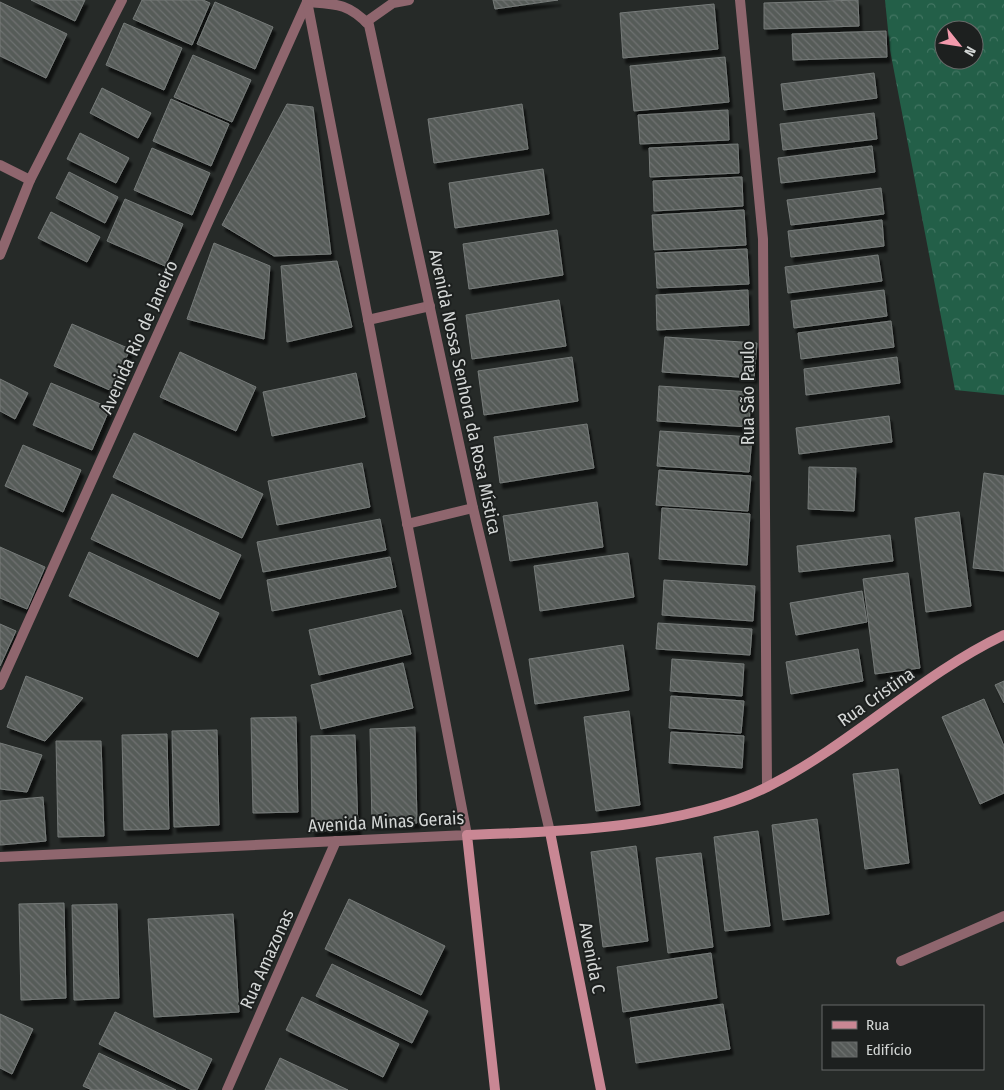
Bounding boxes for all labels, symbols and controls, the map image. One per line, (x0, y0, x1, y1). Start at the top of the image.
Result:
north arrow (934, 20, 984, 70)
text: N (960, 43, 979, 59)
street label: Avenida Nossa Senhora da Rosa Mística (424, 248, 506, 537)
street label: Avenida Rio de Janeiro (95, 257, 183, 417)
street label: Rua São Paulo (737, 341, 759, 445)
street label: Rua Cristina (833, 663, 919, 731)
street label: Avenida Minas Gerais (307, 807, 465, 837)
street label: Rua Amazonas (235, 905, 299, 1012)
street label: Avenida C (574, 920, 610, 996)
legend (822, 1005, 984, 1070)
text: Rua (866, 1016, 889, 1034)
text: Edifício (866, 1041, 912, 1059)

